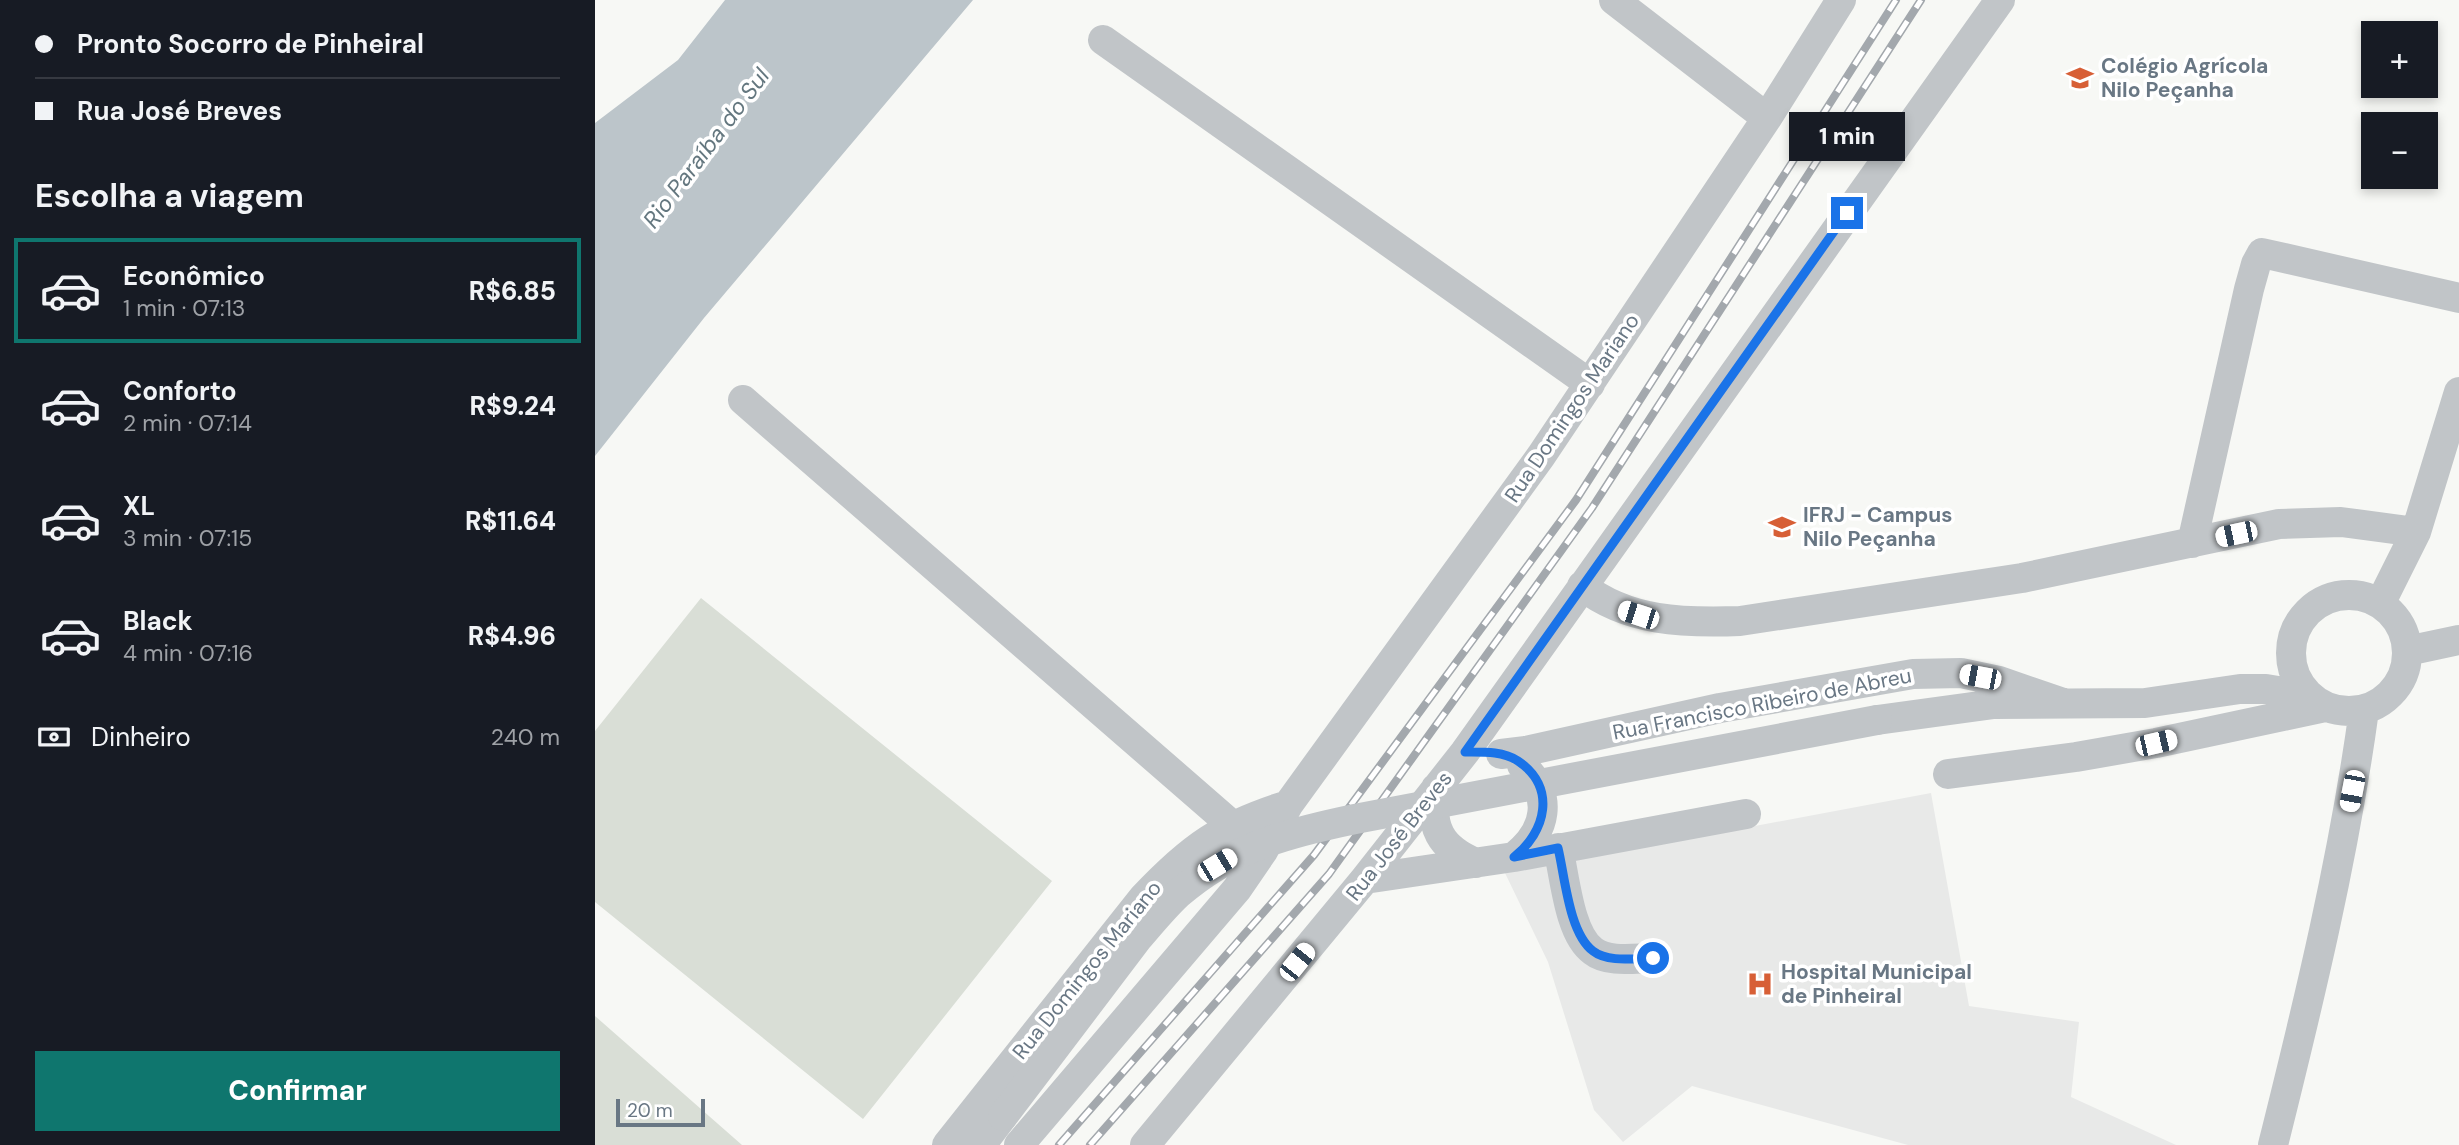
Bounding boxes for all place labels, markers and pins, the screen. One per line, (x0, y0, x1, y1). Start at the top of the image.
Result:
place label: Colégio Agrícola Nilo Peçanha (2101, 52, 2268, 104)
school or university icon: Colégio Agrícola Nilo Peçanha (2065, 63, 2095, 93)
place label: IFRJ - Campus Nilo Peçanha (1803, 501, 1952, 553)
school or university icon: IFRJ - Campus Nilo Peçanha (1767, 512, 1797, 542)
place label: Hospital Municipal de Pinheiral (1781, 958, 1972, 1010)
hospital icon: Hospital Municipal de Pinheiral (1745, 969, 1775, 999)

